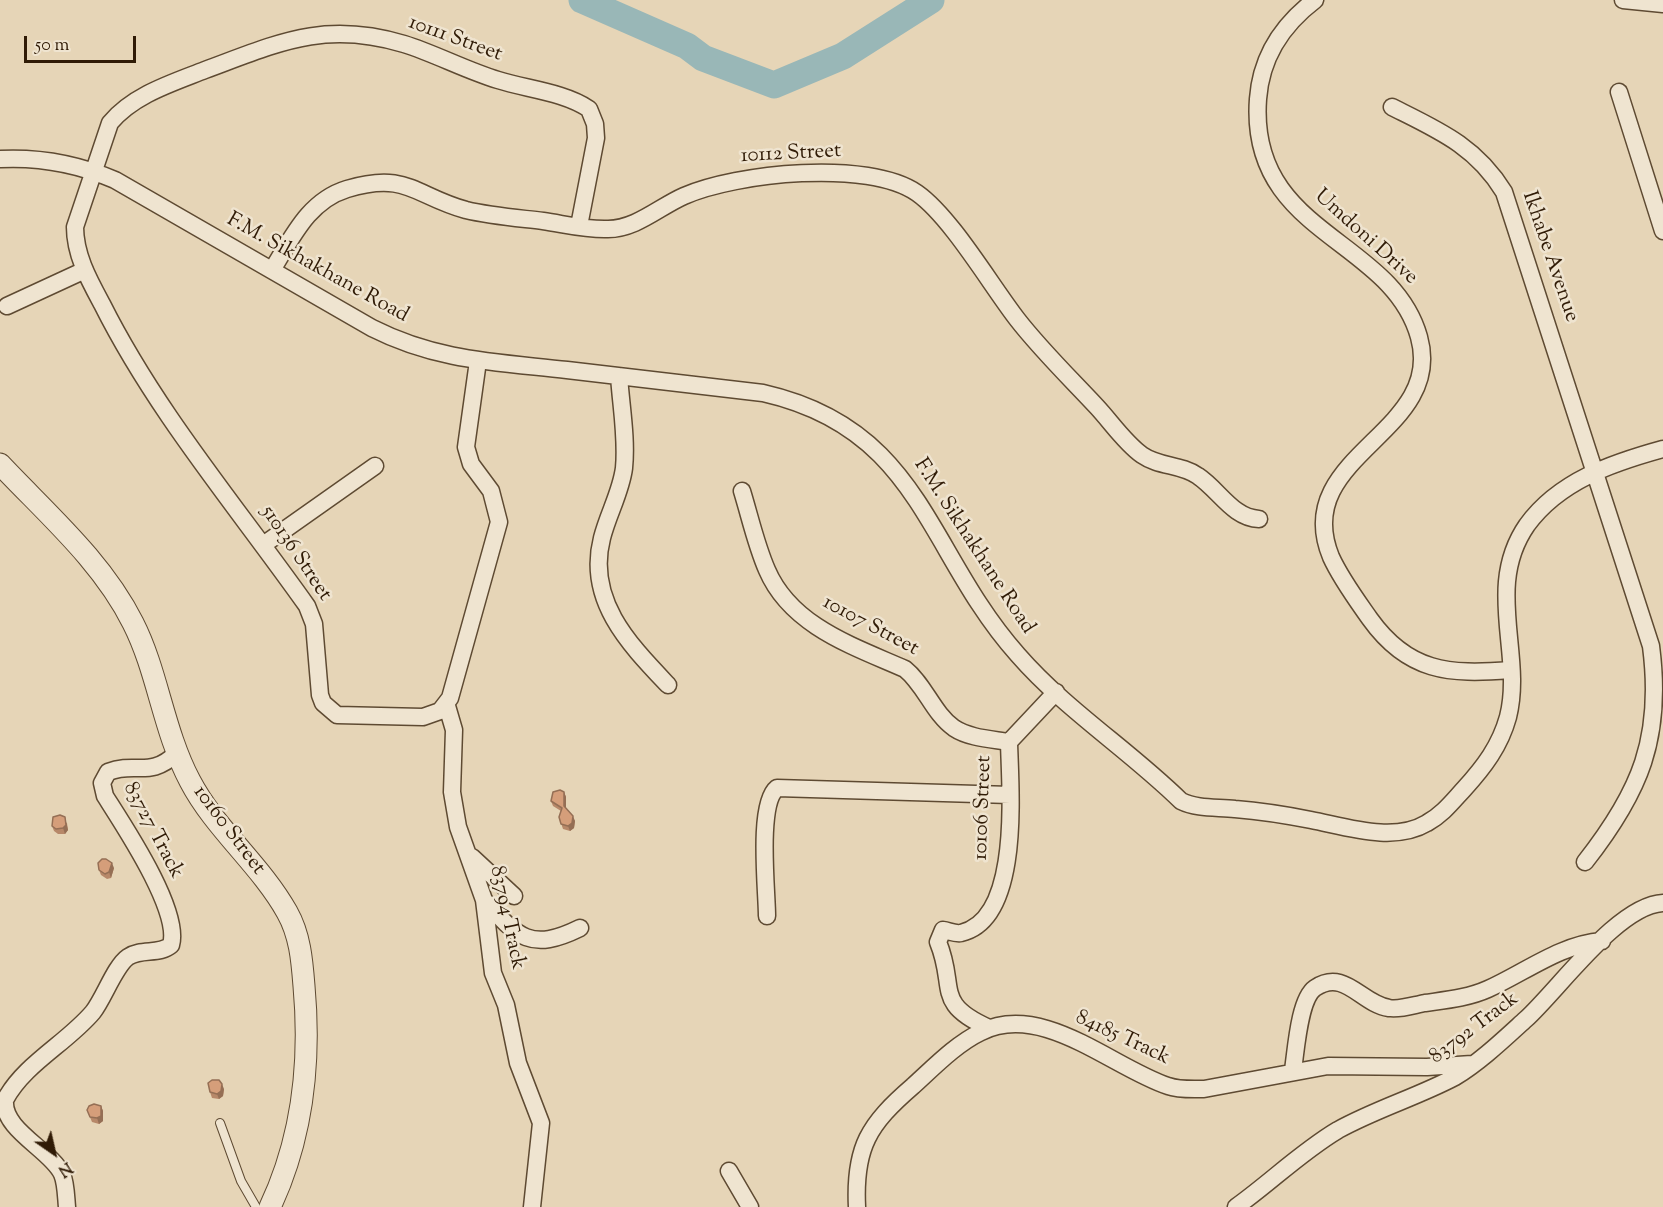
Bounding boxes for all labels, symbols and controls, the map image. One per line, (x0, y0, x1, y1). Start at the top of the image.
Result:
street label: 10111 Street (405, 11, 505, 69)
scale bar (27, 24, 140, 62)
text: 50 m (35, 33, 69, 59)
street label: 10112 Street (740, 140, 842, 170)
street label: Umdoni Drive (1308, 185, 1422, 291)
street label: Ikhabe Avenue (1515, 188, 1583, 326)
street label: F.M. Sikhakhane Road (222, 208, 412, 330)
street label: F.M. Sikhakhane Road (907, 455, 1039, 639)
street label: 510136 Street (254, 502, 336, 606)
street label: 10107 Street (818, 591, 922, 663)
street label: 10106 Street (970, 755, 998, 861)
street label: 83727 Track (116, 779, 188, 883)
street label: 10160 Street (186, 781, 270, 881)
street label: 83794 Track (483, 864, 529, 972)
street label: 83792 Track (1426, 987, 1524, 1071)
street label: 84185 Track (1071, 1006, 1173, 1072)
north arrow (24, 1123, 84, 1183)
text: N (53, 1155, 76, 1181)

